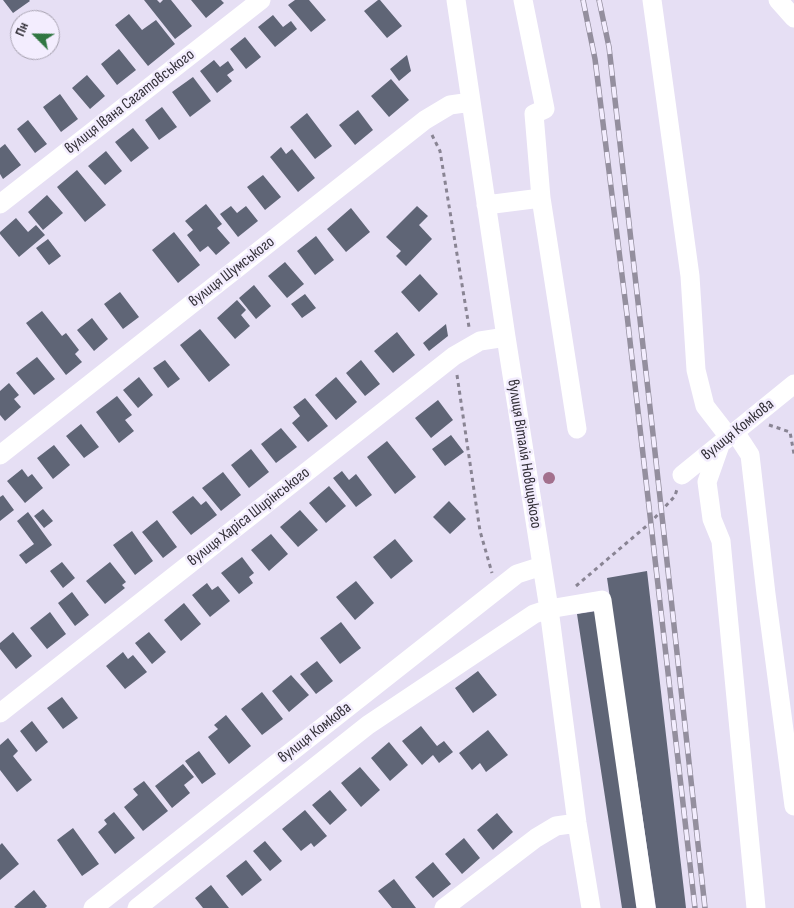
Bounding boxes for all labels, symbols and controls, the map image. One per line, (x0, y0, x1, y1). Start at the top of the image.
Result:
north arrow (10, 10, 60, 60)
text: Пн (11, 20, 32, 39)
street label: вулиця Івана Сагатовського (61, 45, 199, 159)
street label: вулиця Шумського (185, 233, 279, 311)
street label: вулиця Віталія Новицького (503, 378, 545, 530)
street label: вулиця Комкова (698, 395, 778, 465)
street label: вулиця Харіса Ширінського (184, 463, 314, 571)
street label: вулиця Комкова (275, 699, 355, 767)

